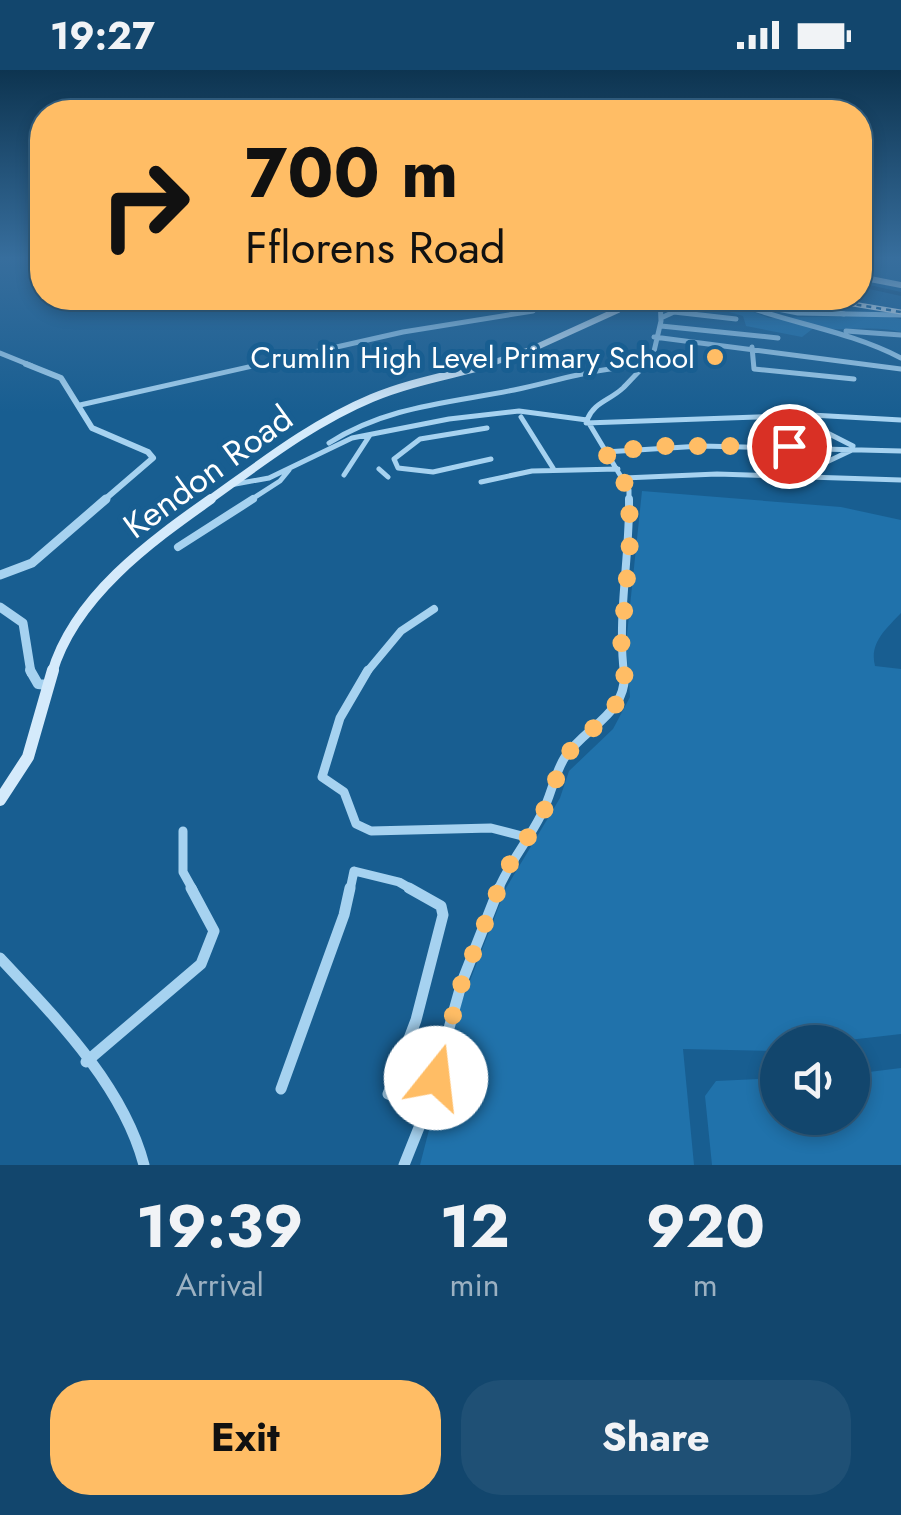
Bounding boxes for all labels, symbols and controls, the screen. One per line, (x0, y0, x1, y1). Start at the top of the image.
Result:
text: 19:27 (50, 8, 155, 63)
text: 700 m (245, 122, 458, 223)
icon: right (80, 140, 210, 270)
text: Fflorens Road (245, 215, 506, 280)
place label: Crumlin High Level Primary School (251, 336, 695, 379)
marker: Crumlin High Level Primary School (704, 346, 726, 368)
street label: Kendon Road (113, 393, 303, 551)
pin (747, 404, 832, 489)
icon: arrive (762, 419, 817, 474)
map controls (760, 1025, 870, 1135)
button: sound (760, 1025, 870, 1135)
position arrow (384, 1026, 488, 1130)
text: 19:39 (136, 1183, 304, 1270)
text: 12 (440, 1183, 510, 1270)
text: 920 (646, 1183, 765, 1270)
text: Arrival (176, 1262, 264, 1308)
text: min (450, 1262, 500, 1308)
text: m (693, 1262, 718, 1308)
button: Exit (50, 1380, 441, 1495)
button: Share (461, 1380, 851, 1495)

